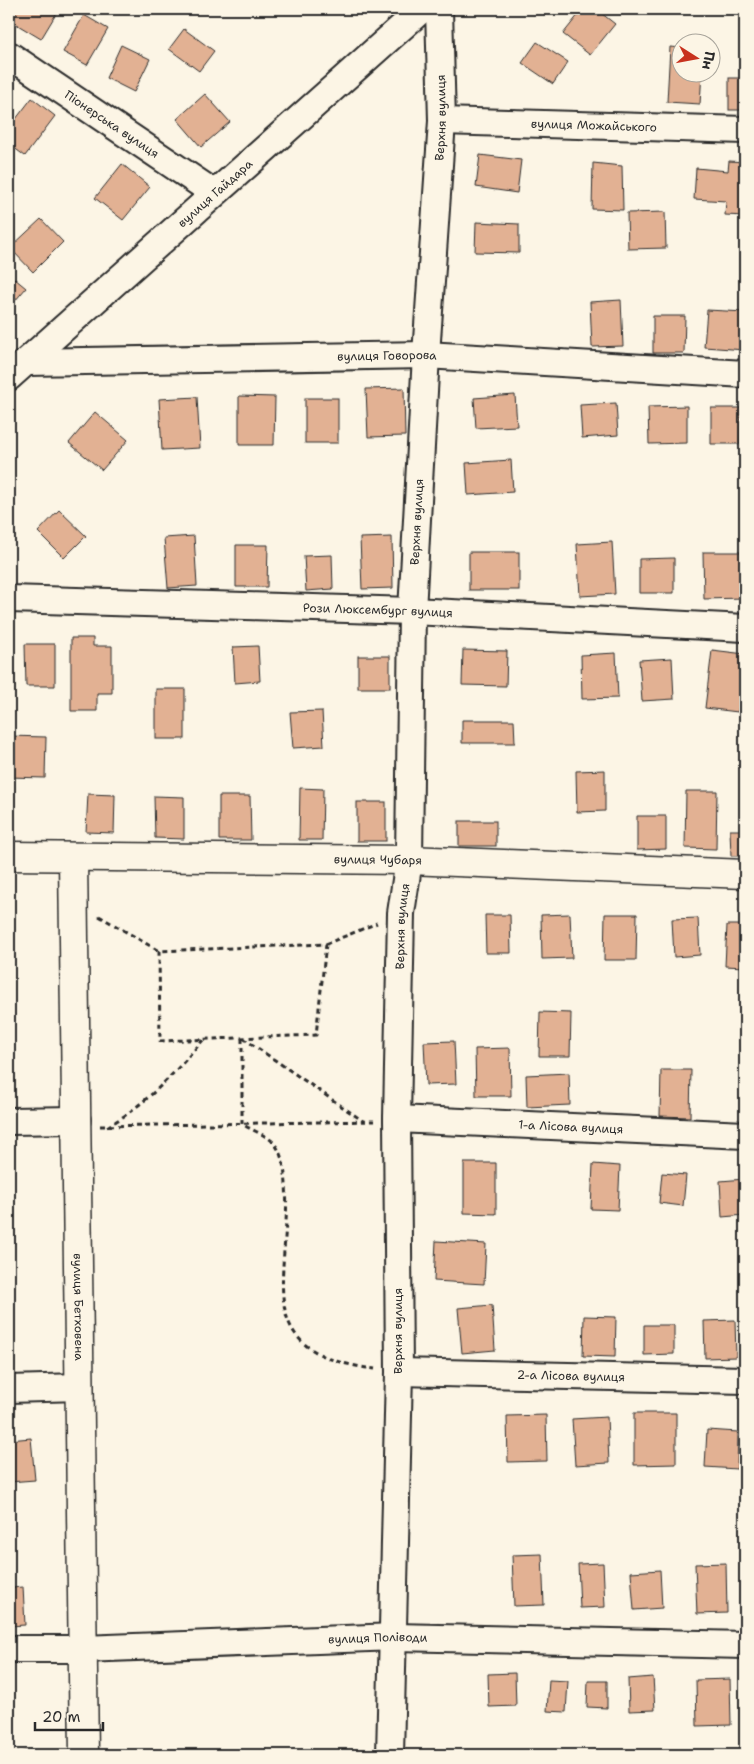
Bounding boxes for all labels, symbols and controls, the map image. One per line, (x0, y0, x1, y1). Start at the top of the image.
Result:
north arrow (672, 32, 722, 82)
text: Пн (698, 50, 719, 71)
street label: Верхня вулиця (431, 74, 450, 161)
street label: Піонерська вулиця (62, 87, 162, 162)
street label: вулиця Можайського (531, 116, 657, 135)
street label: вулиця Гайдара (174, 155, 256, 231)
street label: вулиця Говорова (337, 347, 438, 365)
street label: Верхня вулиця (407, 478, 427, 565)
street label: Рози Люксембург вулиця (303, 600, 453, 621)
street label: вулиця Чубаря (334, 851, 422, 869)
street label: Верхня вулиця (392, 882, 413, 969)
street label: 1-а Лісова вулиця (518, 1117, 624, 1137)
street label: вулиця Бетховена (70, 1253, 87, 1361)
street label: Верхня вулиця (390, 1288, 406, 1374)
street label: 2-а Лісова вулиця (517, 1367, 625, 1385)
street label: вулиця Поліводи (328, 1629, 428, 1648)
scale bar (35, 1699, 102, 1731)
text: 20 m (42, 1707, 81, 1727)

